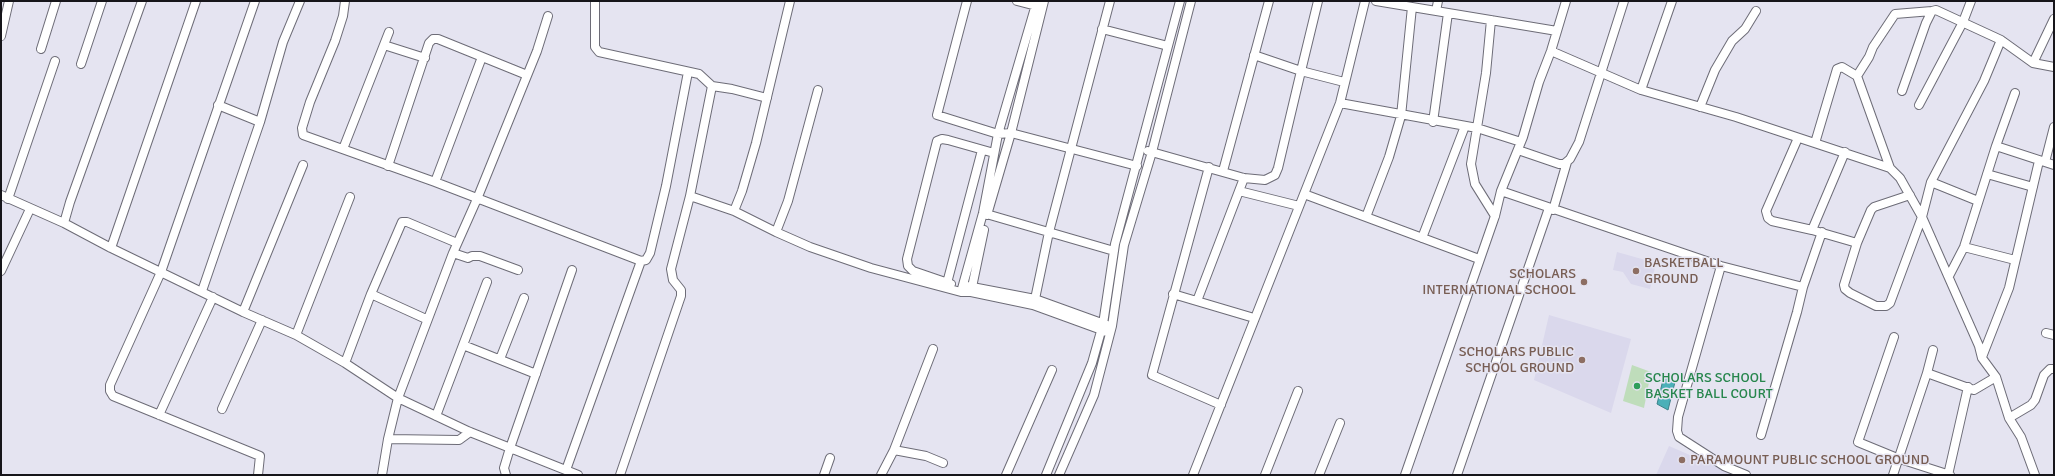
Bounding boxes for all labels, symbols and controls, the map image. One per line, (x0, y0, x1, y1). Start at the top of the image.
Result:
place label: BASKETBALL GROUND (1644, 255, 1723, 288)
place label: SCHOLARS INTERNATIONAL SCHOOL (1422, 266, 1576, 298)
marker: BASKETBALL GROUND (1631, 266, 1641, 276)
marker: SCHOLARS INTERNATIONAL SCHOOL (1579, 277, 1589, 287)
place label: SCHOLARS PUBLIC SCHOOL GROUND (1459, 344, 1574, 376)
marker: SCHOLARS PUBLIC SCHOOL GROUND (1577, 355, 1587, 365)
place label: SCHOLARS SCHOOL BASKET BALL COURT (1645, 370, 1773, 402)
marker: SCHOLARS SCHOOL BASKET BALL COURT (1632, 381, 1642, 391)
place label: PARAMOUNT PUBLIC SCHOOL GROUND (1690, 452, 1929, 468)
marker: PARAMOUNT PUBLIC SCHOOL GROUND (1677, 455, 1687, 465)

